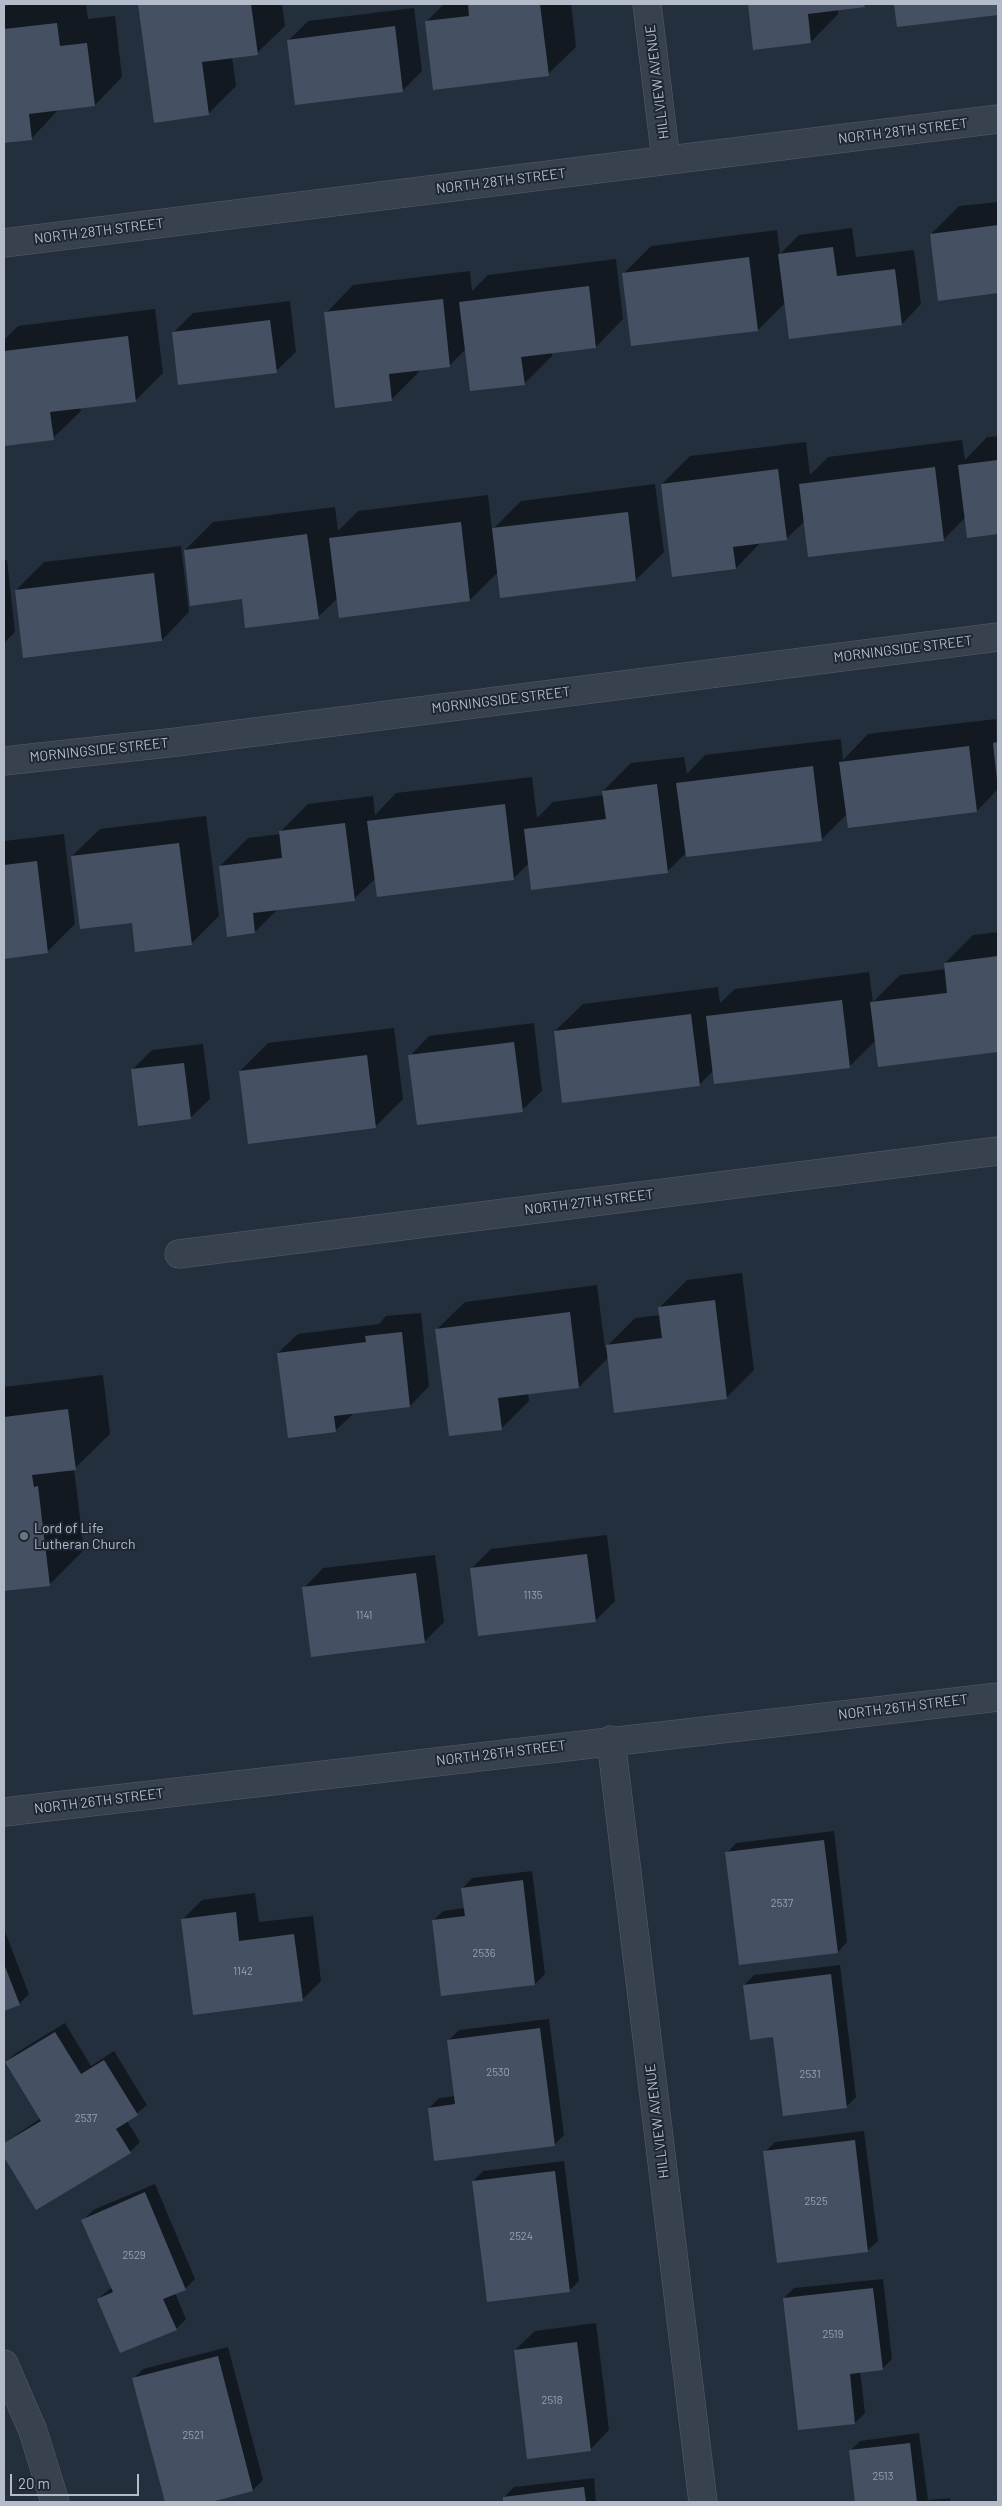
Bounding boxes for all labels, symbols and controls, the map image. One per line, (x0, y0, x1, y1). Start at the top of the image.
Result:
street label: HILLVIEW AVENUE (642, 24, 672, 140)
street label: NORTH 28TH STREET (837, 115, 969, 147)
street label: NORTH 28TH STREET (435, 165, 567, 197)
street label: NORTH 28TH STREET (33, 215, 165, 247)
street label: MORNINGSIDE STREET (833, 632, 973, 666)
street label: MORNINGSIDE STREET (431, 683, 571, 717)
street label: MORNINGSIDE STREET (29, 734, 169, 766)
street label: NORTH 27TH STREET (523, 1186, 655, 1218)
place label: Lord of Life Lutheran Church (34, 1520, 135, 1552)
marker: Lord of Life Lutheran Church (18, 1530, 30, 1542)
house number: 1135 (523, 1588, 543, 1602)
house number: 1141 (356, 1608, 372, 1622)
street label: NORTH 26TH STREET (837, 1691, 969, 1723)
street label: NORTH 26TH STREET (435, 1737, 567, 1769)
street label: NORTH 26TH STREET (33, 1785, 165, 1817)
house number: 2537 (771, 1896, 793, 1910)
house number: 2536 (473, 1946, 495, 1960)
house number: 1142 (233, 1964, 253, 1978)
street label: HILLVIEW AVENUE (642, 2063, 672, 2179)
house number: 2530 (486, 2065, 510, 2079)
house number: 2531 (800, 2067, 820, 2081)
house number: 2537 (75, 2111, 97, 2125)
house number: 2525 (804, 2194, 828, 2208)
house number: 2524 (509, 2229, 533, 2243)
house number: 2529 (122, 2248, 146, 2262)
house number: 2519 (823, 2327, 843, 2341)
house number: 2518 (542, 2393, 562, 2407)
house number: 2521 (182, 2428, 204, 2442)
scale bar (12, 2464, 141, 2496)
house number: 2513 (873, 2469, 893, 2483)
text: 20 m (18, 2474, 50, 2492)

